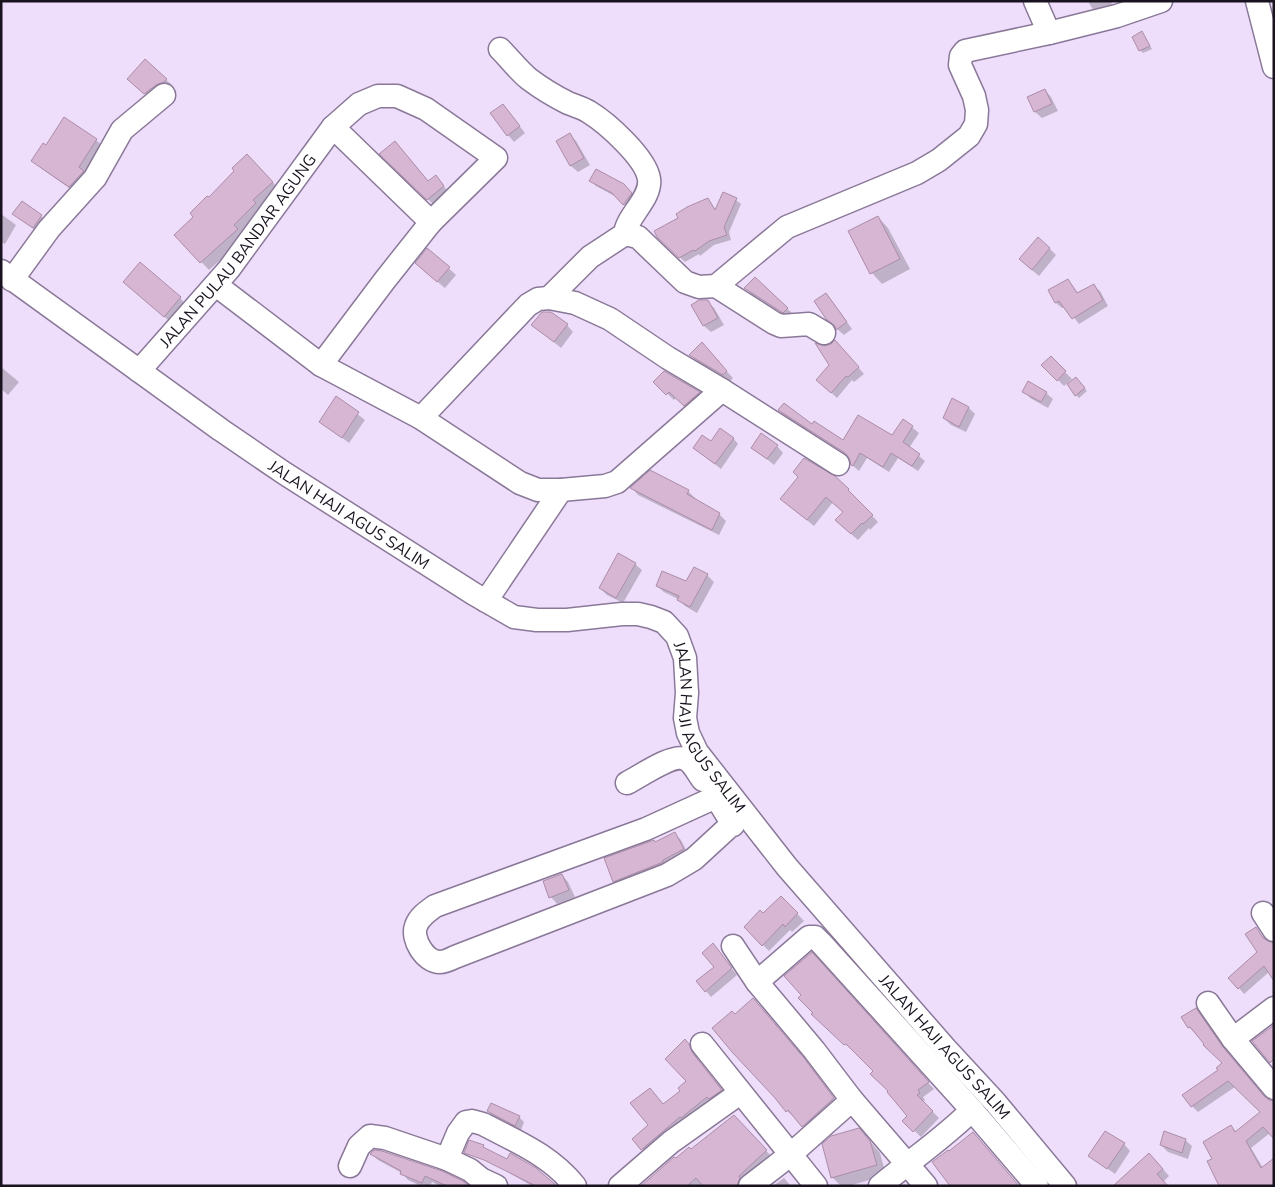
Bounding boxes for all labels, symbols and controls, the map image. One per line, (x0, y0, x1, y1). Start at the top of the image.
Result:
street label: JALAN PULAU BANDAR AGUNG (154, 150, 322, 353)
street label: JALAN HAJI AGUS SALIM (263, 455, 433, 575)
street label: JALAN HAJI AGUS SALIM (668, 638, 750, 817)
street label: JALAN HAJI AGUS SALIM (873, 969, 1015, 1124)

